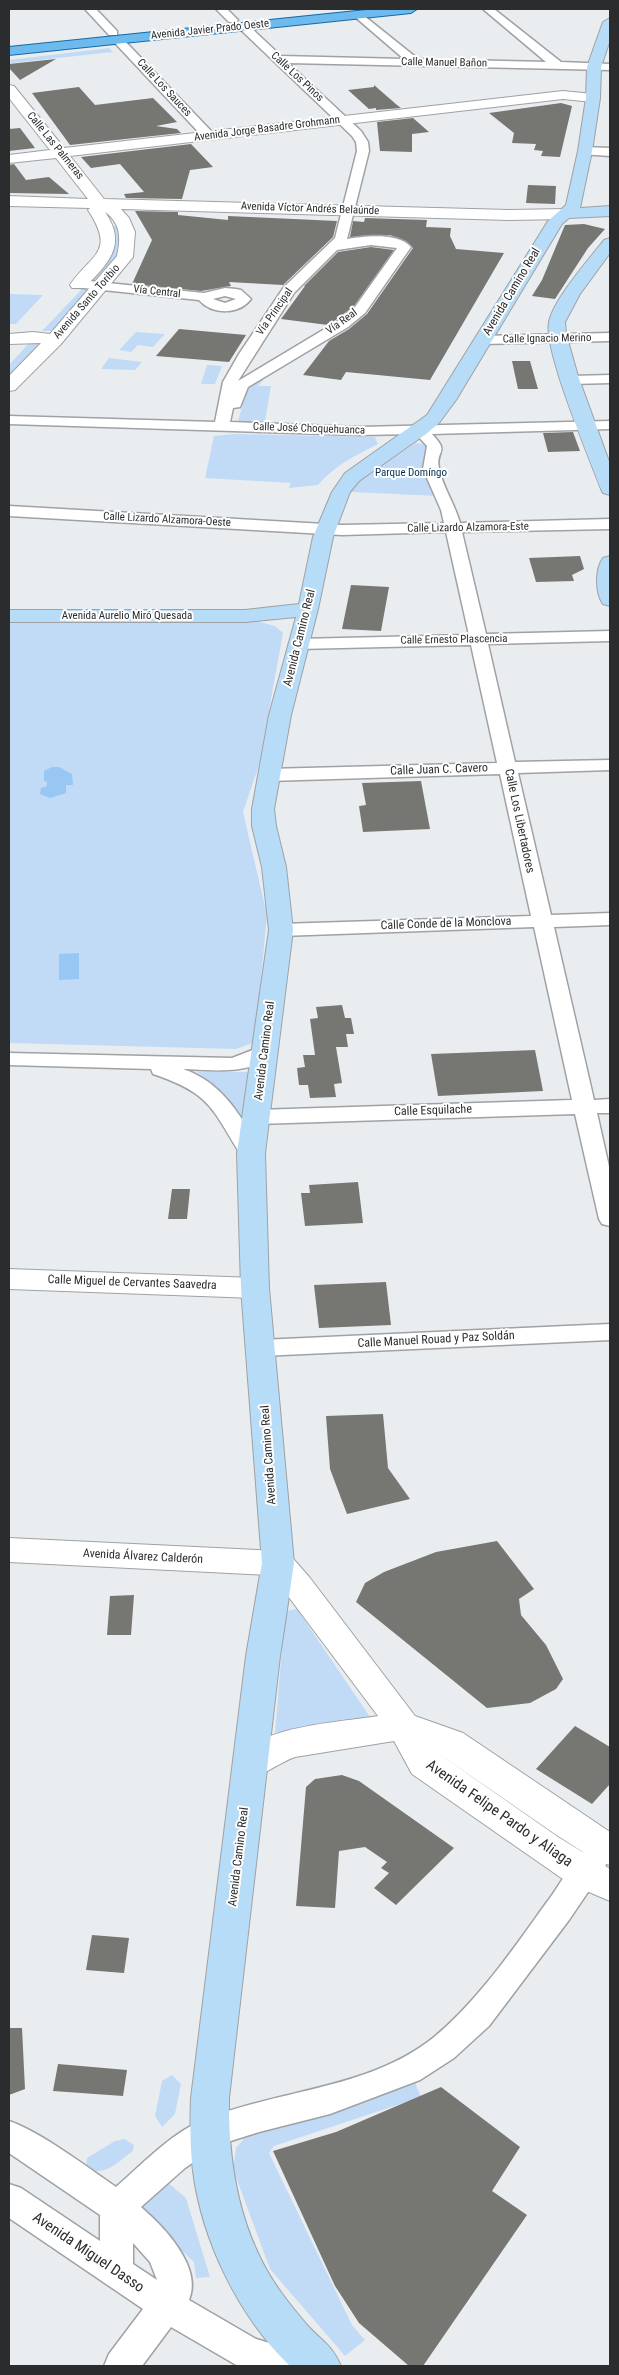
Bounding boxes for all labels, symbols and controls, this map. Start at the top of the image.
street label: Avenida Javier Prado Oeste [150,17,270,43]
street label: Calle Los Pinos [268,49,326,105]
street label: Calle Los Sauces [134,56,194,120]
street label: Calle Manuel Bañon [401,56,487,70]
street label: Calle Las Palmeras [24,110,86,182]
street label: Avenida Jorge Basadre Grohmann [193,113,341,145]
street label: Avenida Víctor Andrés Belaúnde [240,200,380,218]
street label: Avenida Camino Real [480,246,544,338]
street label: Avenida Santo Toribio [51,262,123,342]
street label: Vía Central [133,283,181,301]
street label: Vía Principal [254,286,296,338]
street label: Vía Real [324,306,360,338]
street label: Calle Ignacio Merino [502,332,592,346]
street label: Calle José Choquehuanca [253,420,365,438]
park label: Parque Domíngo [375,466,447,480]
street label: Calle Lizardo Alzamora-Oeste [103,510,231,530]
street label: Calle Lizardo Alzamora-Este [407,520,529,536]
street label: Avenida Camino Real [281,588,319,688]
street label: Avenida Aurelio Miró Quesada [62,609,192,623]
street label: Calle Ernesto Plascencia [400,632,508,648]
street label: Calle Juan C. Cavero [390,761,488,779]
street label: Calle Los Libertadores [501,768,537,874]
street label: Calle Conde de la Monclova [380,915,512,933]
street label: Avenida Camino Real [252,1001,278,1101]
street label: Calle Esquilache [394,1102,472,1120]
street label: Calle Miguel de Cervantes Saavedra [47,1273,217,1293]
street label: Calle Manuel Rouad y Paz Soldán [357,1329,515,1351]
street label: Avenida Camino Real [258,1405,280,1505]
street label: Avenida Álvarez Calderón [83,1547,203,1567]
street label: Avenida Felipe Pardo y Aliaga [422,1757,576,1871]
street label: Avenida Camino Real [226,1807,252,1907]
street label: Avenida Miguel Dasso [29,2209,147,2297]

